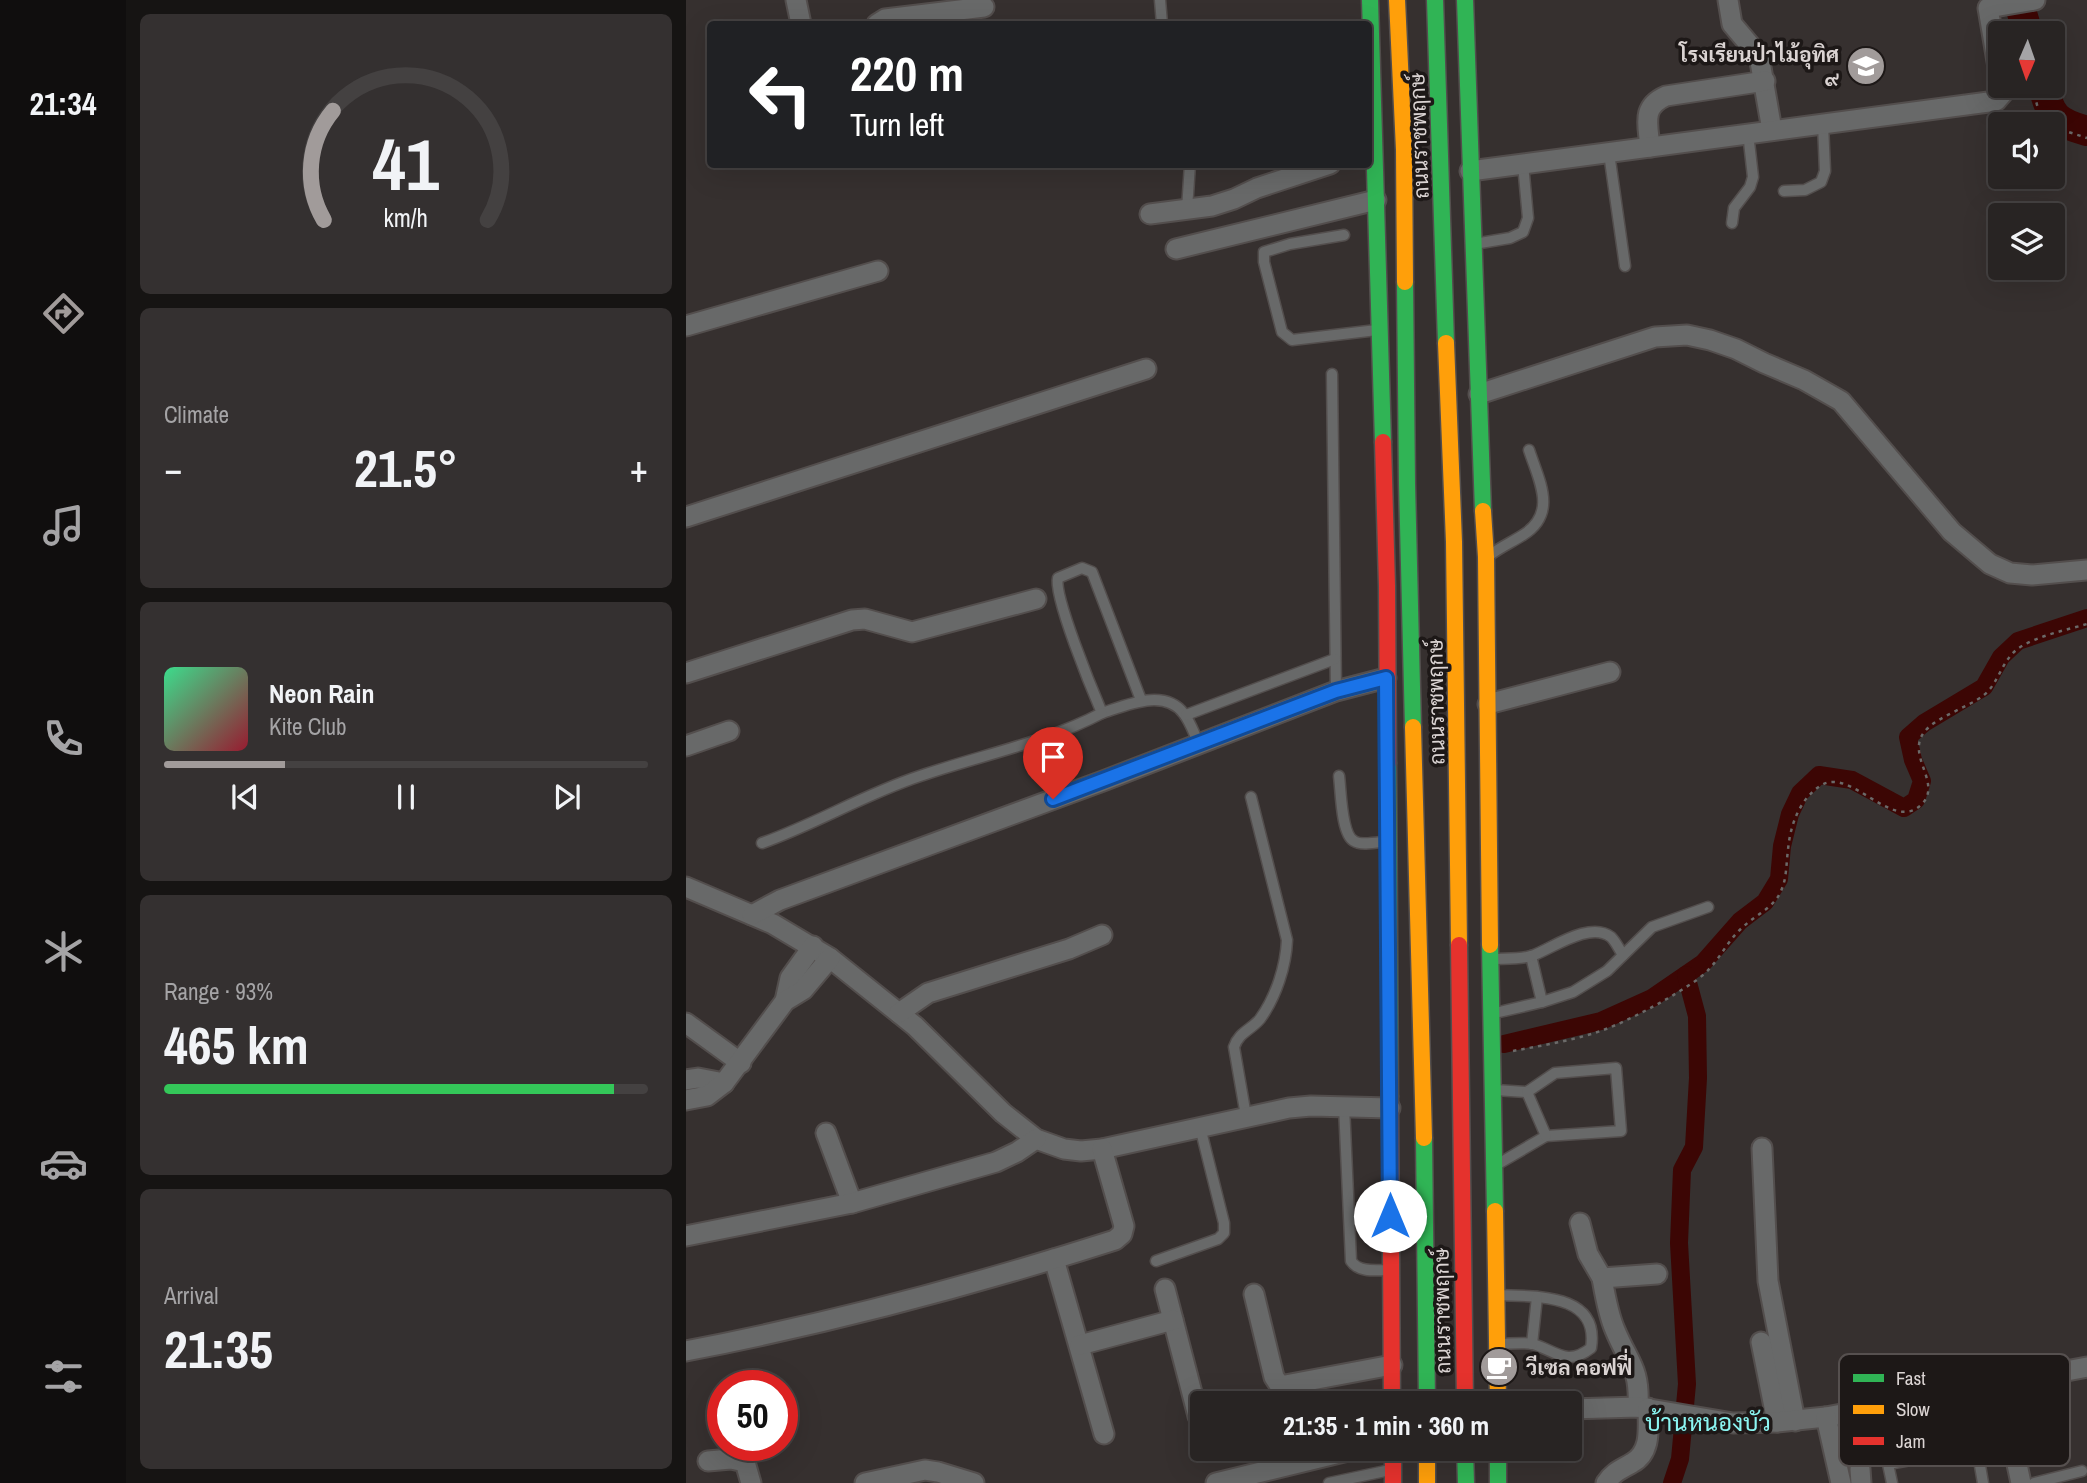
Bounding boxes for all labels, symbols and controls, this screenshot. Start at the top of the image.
north arrow [1988,21,2065,98]
map controls [1988,21,2065,280]
text: 220 m [850,40,964,106]
place label: โรงเรียนป่าไม้อุทิศ ๙ [1677,40,1839,93]
school or university icon: โรงเรียนป่าไม้อุทิศ ๙ [1845,45,1887,87]
icon: left [735,49,826,140]
street label: ถนนราชพฤกษ์ [1402,72,1436,199]
text: 21:34 [29,82,97,125]
text: Turn left [850,103,944,146]
button: sound [1988,112,2065,189]
text: 41 [373,115,440,213]
text: km/h [384,201,428,235]
button: layers [1988,203,2065,280]
icon: directions [39,289,88,338]
text: Climate [164,399,229,430]
text: 21.5° [354,433,458,503]
text: − [164,443,182,494]
text: + [630,443,648,494]
icon: music [39,501,88,550]
street label: ถนนราชพฤกษ์ [1420,638,1452,765]
text: Neon Rain [269,676,374,711]
text: Kite Club [269,711,347,742]
icon: phone [39,714,88,763]
pin [1023,727,1083,799]
icon: arrive [1034,738,1072,776]
icon: previous [226,778,264,816]
icon: pause [387,778,425,816]
icon: next [548,778,586,816]
icon: climate [39,927,88,976]
text: Range · 93% [164,976,273,1007]
text: 465 km [164,1010,309,1080]
icon: car [39,1139,88,1188]
position arrow [1353,1179,1427,1253]
street label: ถนนราชพฤกษ์ [1426,1247,1458,1374]
text: Arrival [164,1280,219,1311]
text: 21:35 [164,1314,273,1384]
cafe icon: วีเซล คอฟฟี่ [1478,1346,1520,1388]
place label: วีเซล คอฟฟี่ [1525,1348,1632,1382]
icon: filters [39,1352,88,1401]
legend [1839,1354,2070,1466]
text: Fast [1896,1365,1926,1391]
speed limit sign: 50 [707,1370,798,1461]
text: Slow [1896,1396,1931,1422]
district label: บ้านหนองบัว [1645,1406,1771,1438]
text: 21:35 · 1 min · 360 m [1283,1408,1489,1443]
text: Jam [1896,1428,1925,1454]

